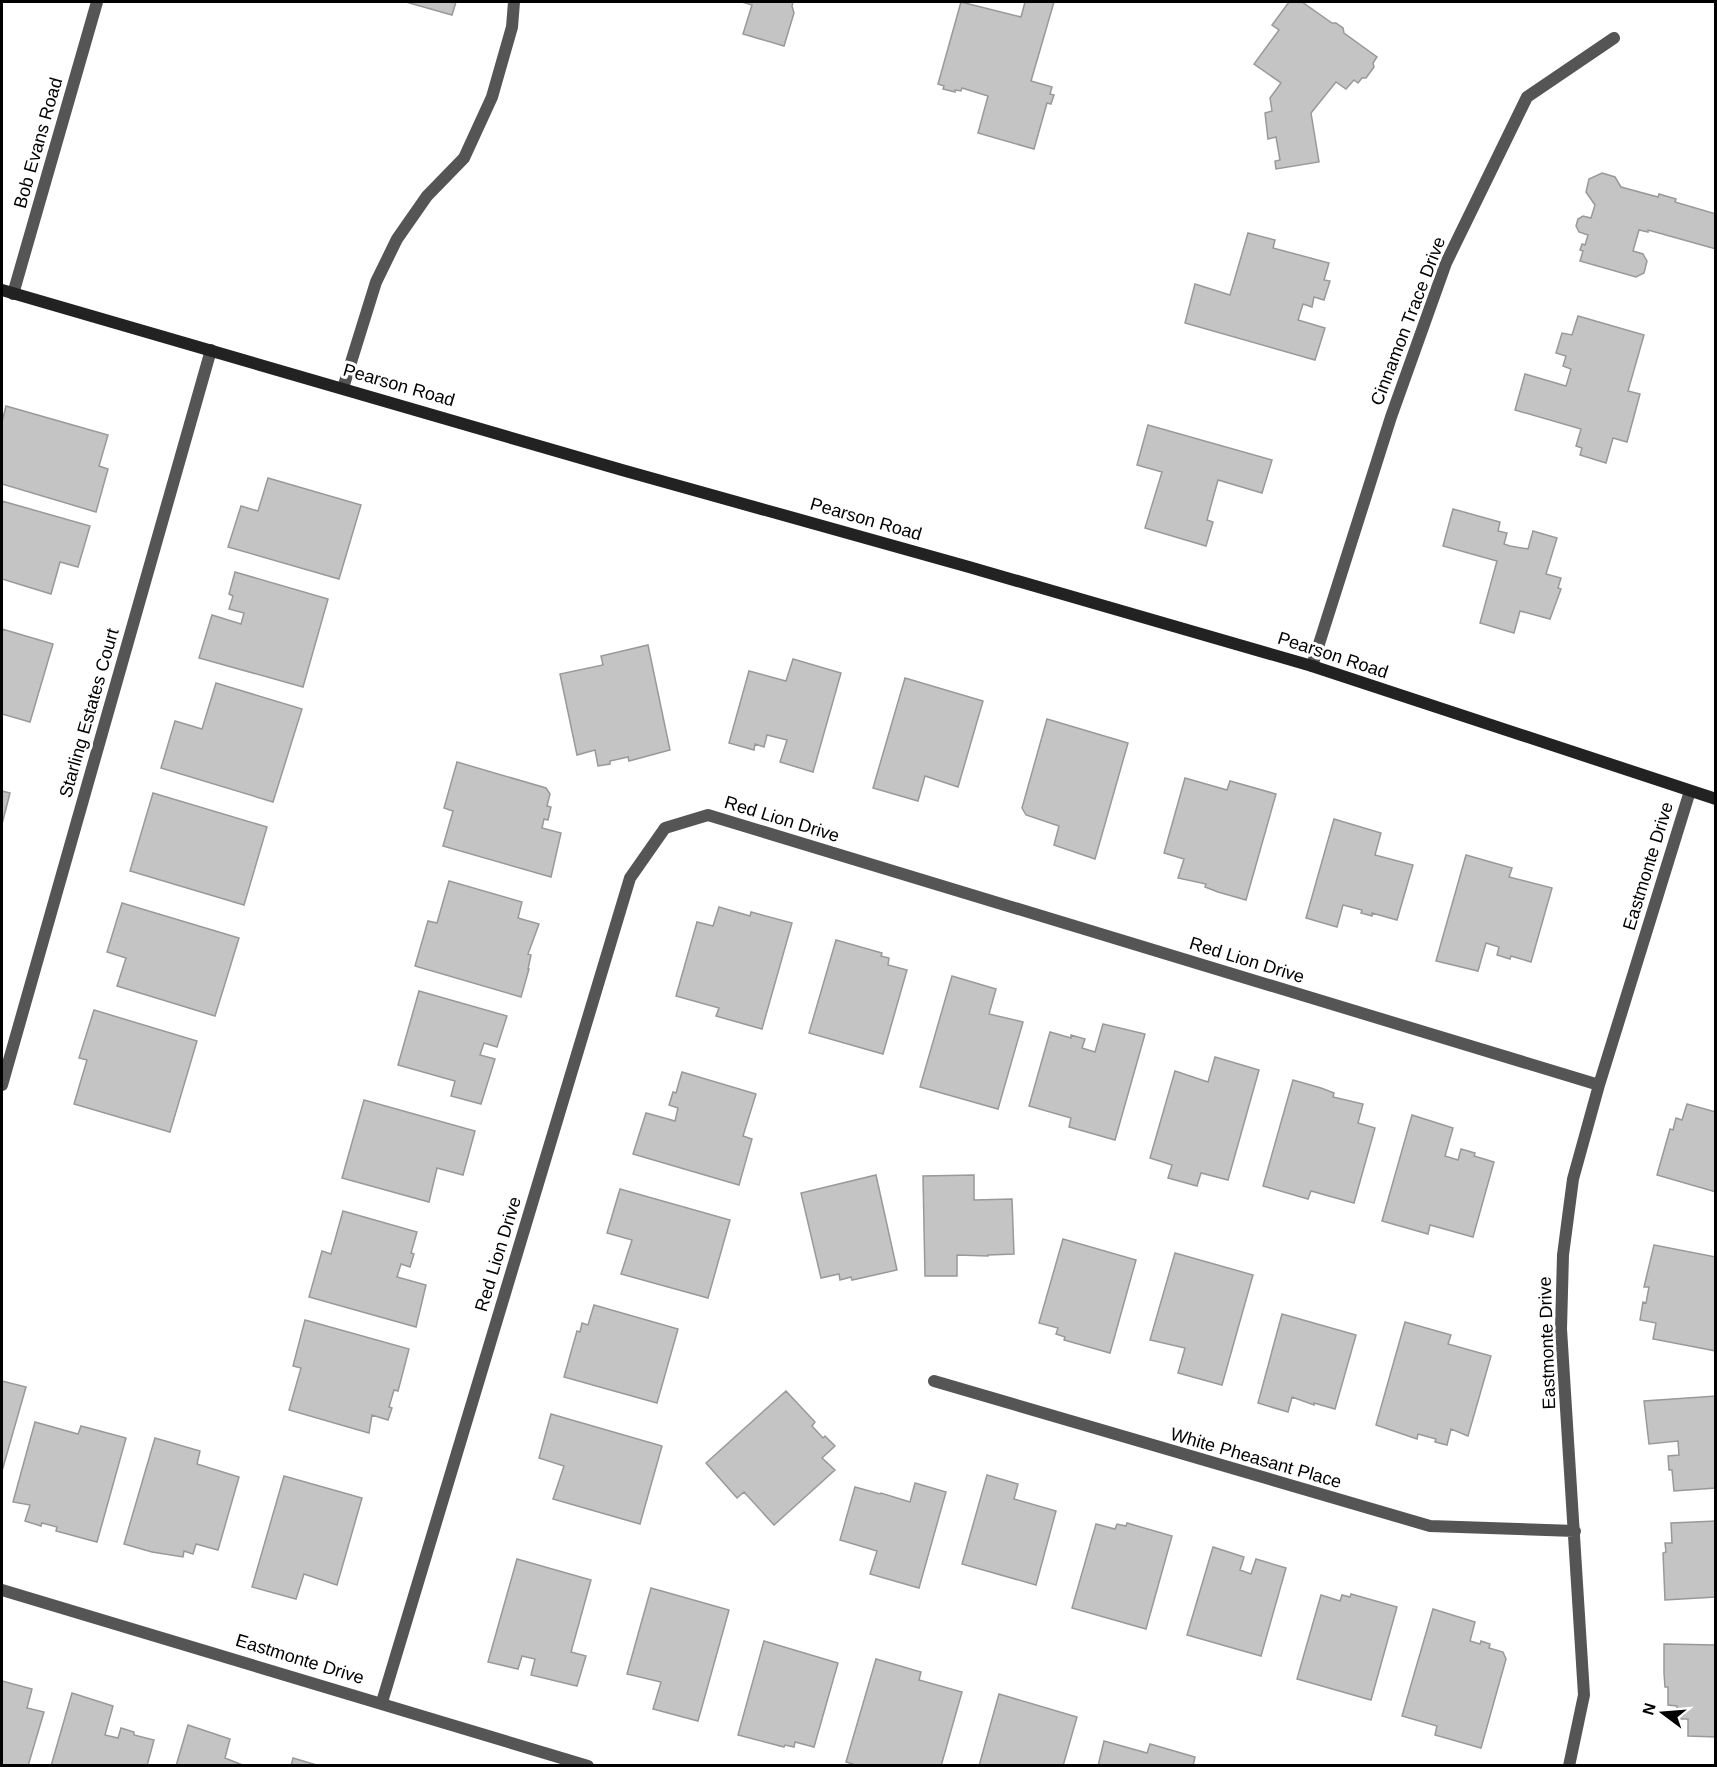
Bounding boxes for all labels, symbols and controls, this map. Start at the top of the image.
street label: Bob Evans Road [10,75,66,211]
street label: Cinnamon Trace Drive [1367,234,1449,408]
street label: Pearson Road [341,360,457,410]
street label: Pearson Road [808,494,924,544]
street label: Starling Estates Court [55,626,123,800]
street label: Pearson Road [1275,628,1391,682]
street label: Red Lion Drive [722,792,842,846]
street label: Eastmonte Drive [1619,799,1677,933]
street label: Red Lion Drive [1187,933,1307,987]
street label: Red Lion Drive [471,1194,525,1314]
street label: Eastmonte Drive [1535,1276,1559,1410]
street label: White Pheasant Place [1168,1424,1344,1492]
street label: Eastmonte Drive [233,1630,367,1688]
north arrow [1633,1683,1693,1743]
text: N [1639,1701,1659,1717]

